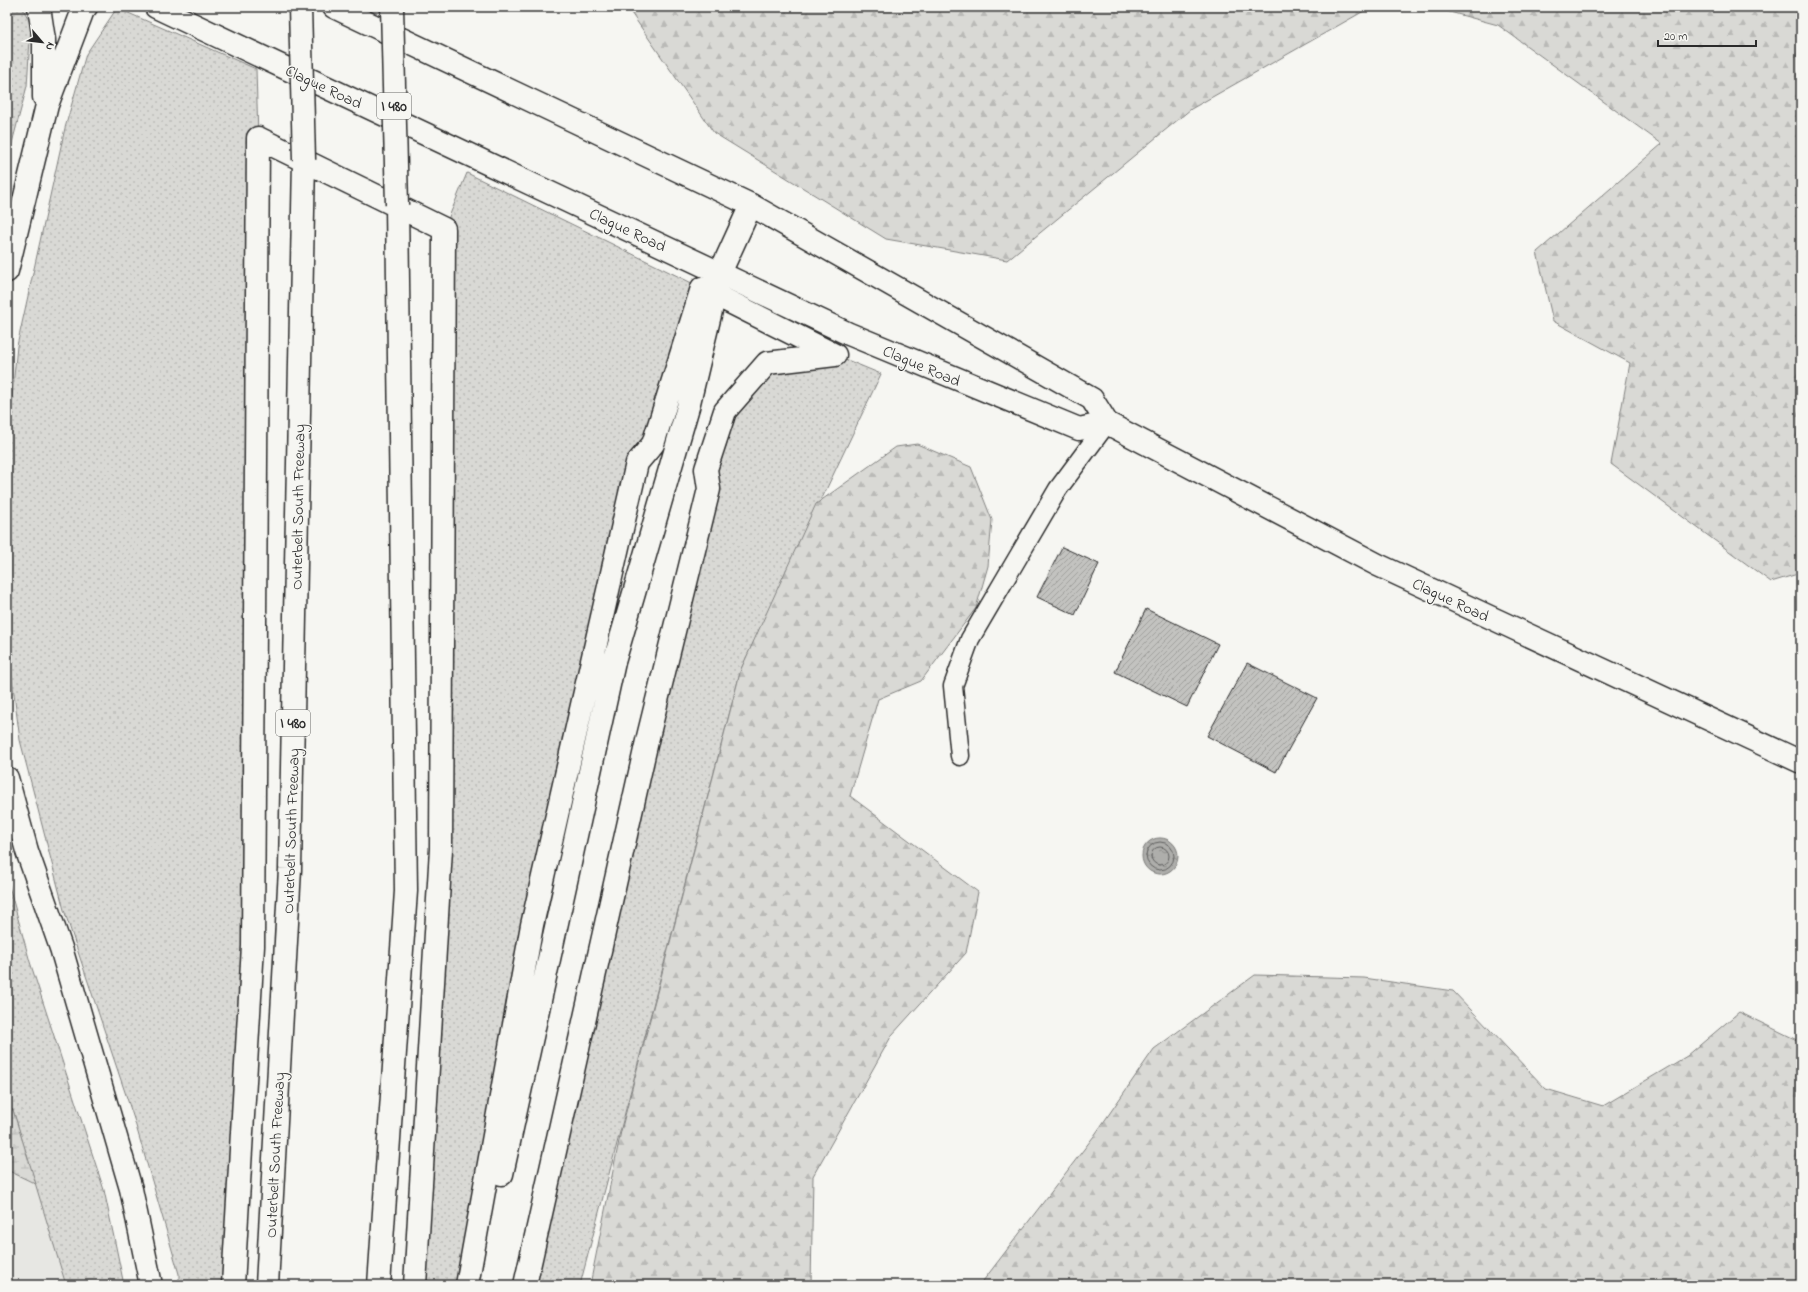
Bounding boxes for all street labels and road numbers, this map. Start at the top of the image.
street label: Clague Road [281,60,366,116]
road number: I 480 [377,93,411,119]
street label: Clague Road [585,203,670,259]
street label: Clague Road [879,340,964,394]
street label: Outerbelt South Freeway [286,424,312,590]
street label: Clague Road [1408,573,1493,629]
road number: I 480 [276,710,310,736]
street label: Outerbelt South Freeway [277,748,307,914]
street label: Outerbelt South Freeway [260,1072,292,1239]

